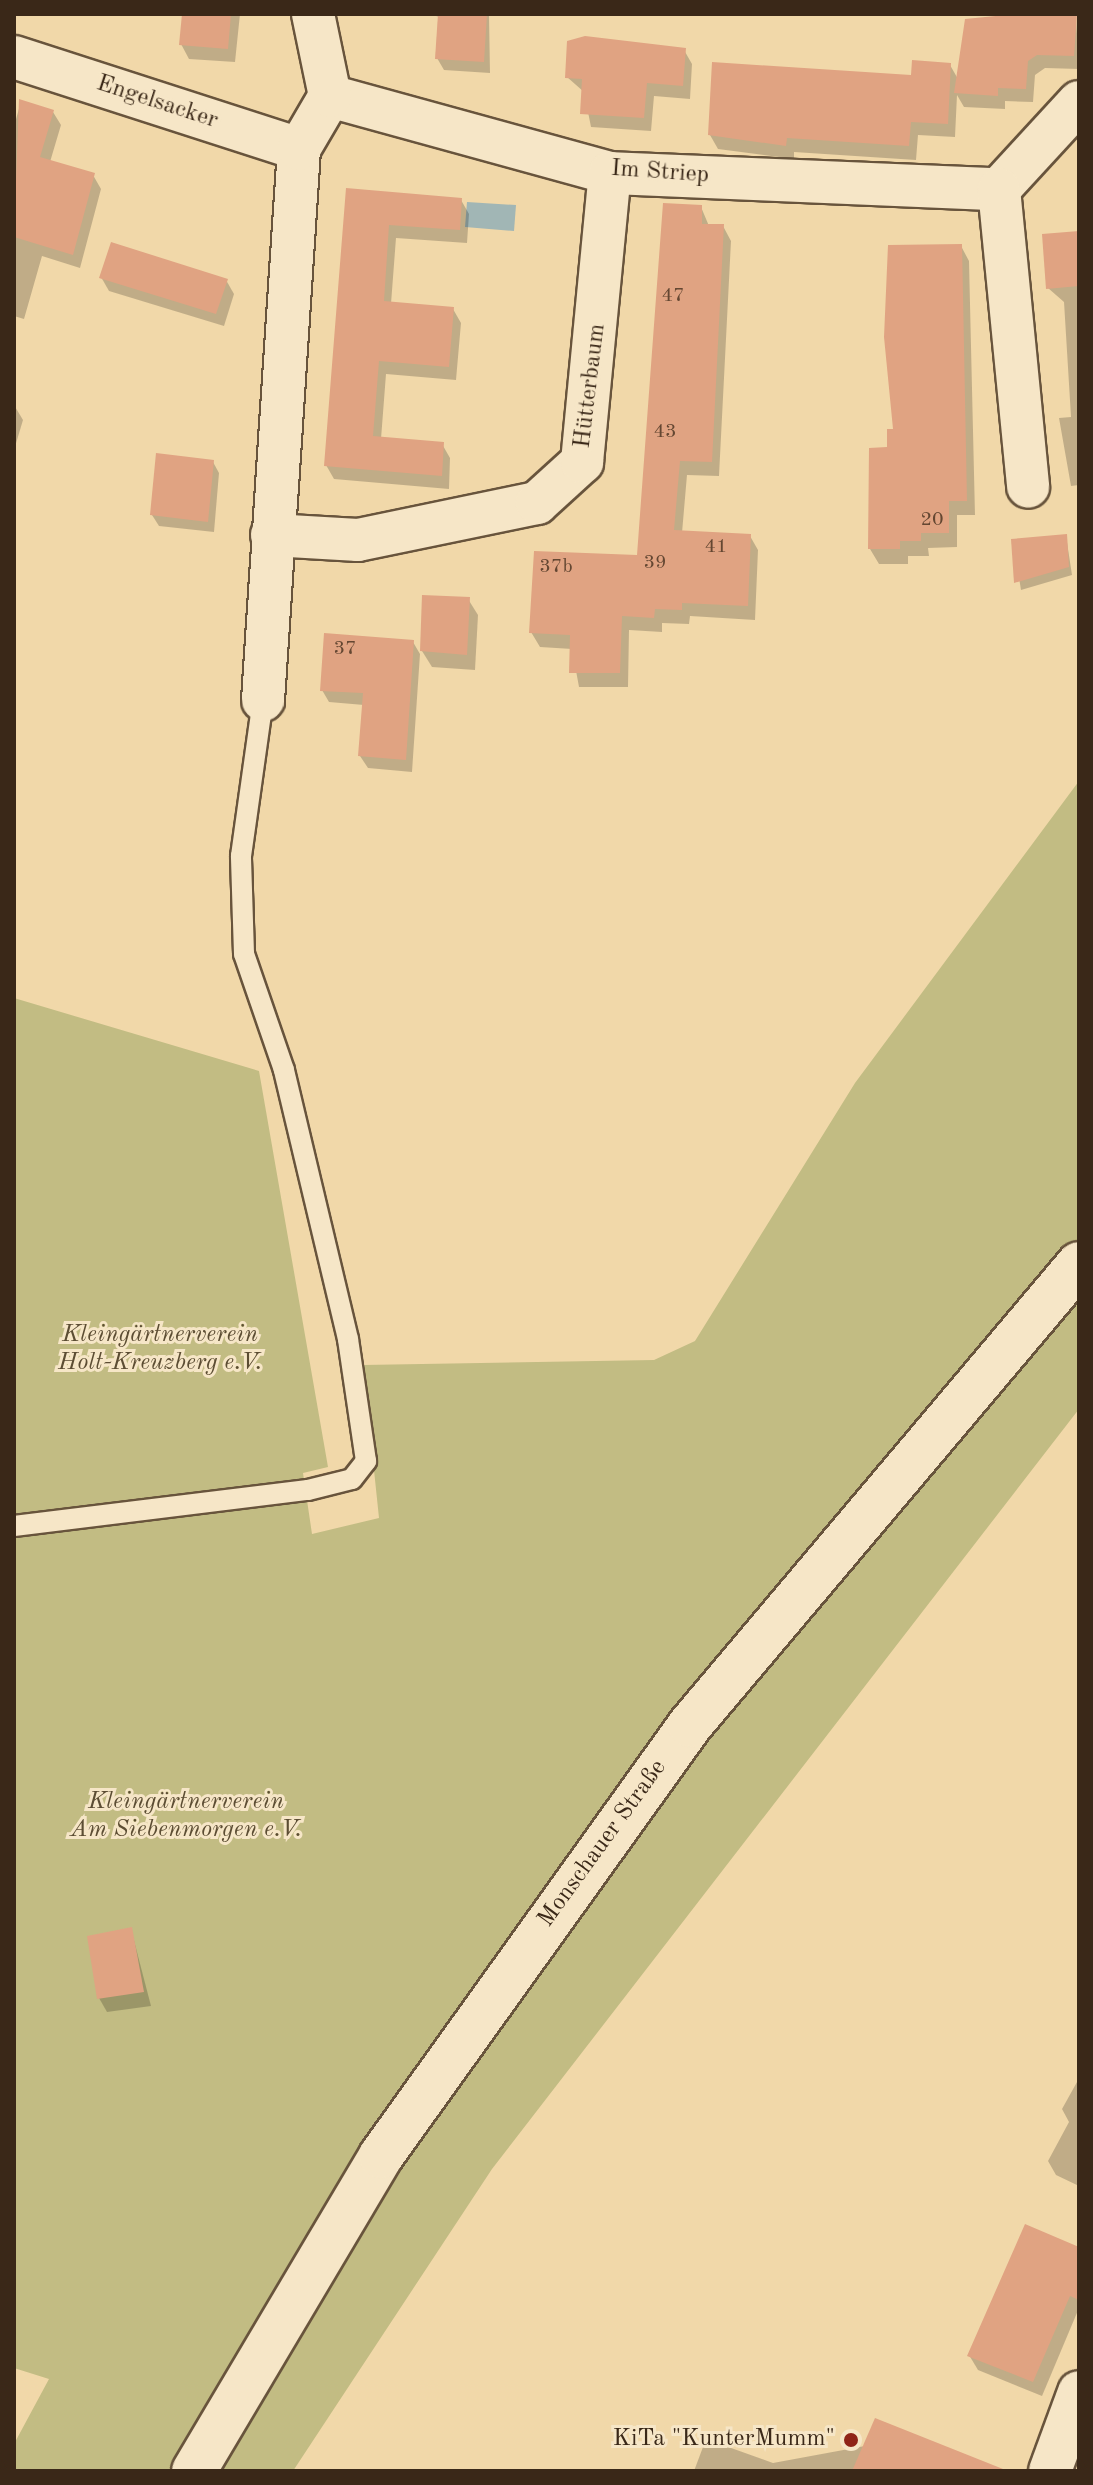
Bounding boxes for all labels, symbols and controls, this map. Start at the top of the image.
street label: Engelsacker [93,70,221,136]
street label: Im Striep [610,155,710,191]
house number: 47 [661,284,685,308]
street label: Hütterbaum [569,322,613,450]
house number: 43 [653,420,677,444]
house number: 20 [920,508,944,532]
house number: 41 [704,535,728,559]
house number: 39 [643,551,667,575]
house number: 37b [539,555,573,579]
house number: 37 [333,637,357,661]
park label: Kleingärtnerverein Holt-Kreuzberg e.V. [58,1322,262,1378]
street label: Monschauer Straße [533,1755,673,1933]
park label: Kleingärtnerverein Am Siebenmorgen e.V. [70,1789,302,1845]
place label: KiTa "KunterMumm" [613,2426,835,2454]
marker: KiTa "KunterMumm" [842,2431,860,2449]

